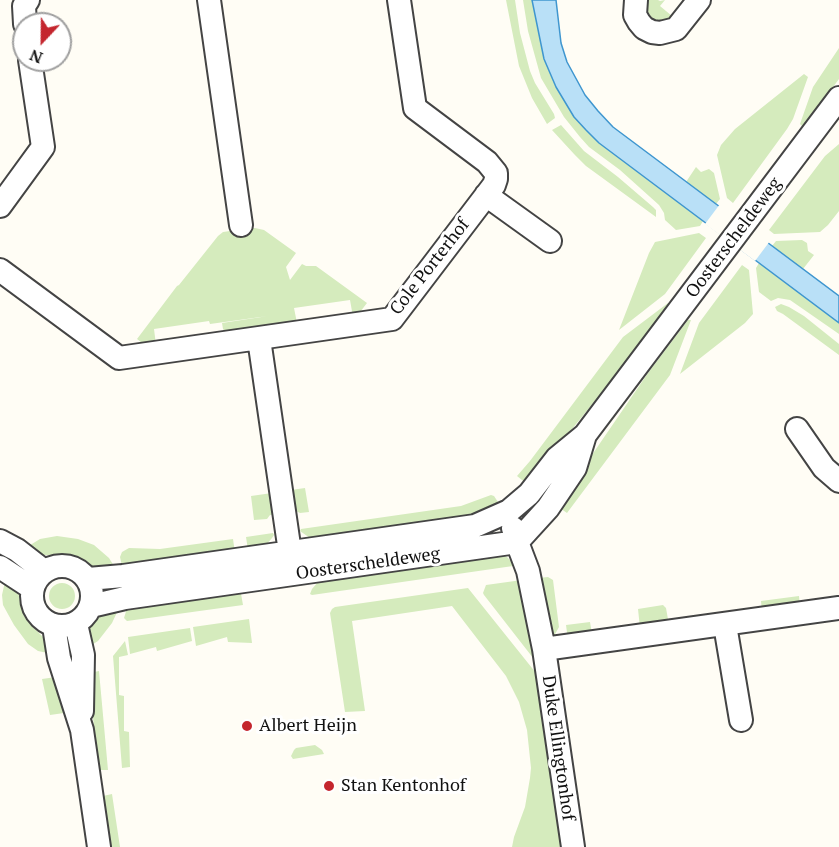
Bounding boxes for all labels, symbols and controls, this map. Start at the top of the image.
north arrow [12,12,72,72]
text: N [26,44,46,69]
street label: Oosterscheldeweg [682,173,786,303]
street label: Cole Porterhof [386,215,474,319]
street label: Oosterscheldeweg [295,543,441,585]
street label: Duke Ellingtonhof [537,674,579,822]
place label: Albert Heijn [259,715,357,737]
marker: Albert Heijn [240,719,254,733]
place label: Stan Kentonhof [341,775,466,797]
marker: Stan Kentonhof [322,779,336,793]

